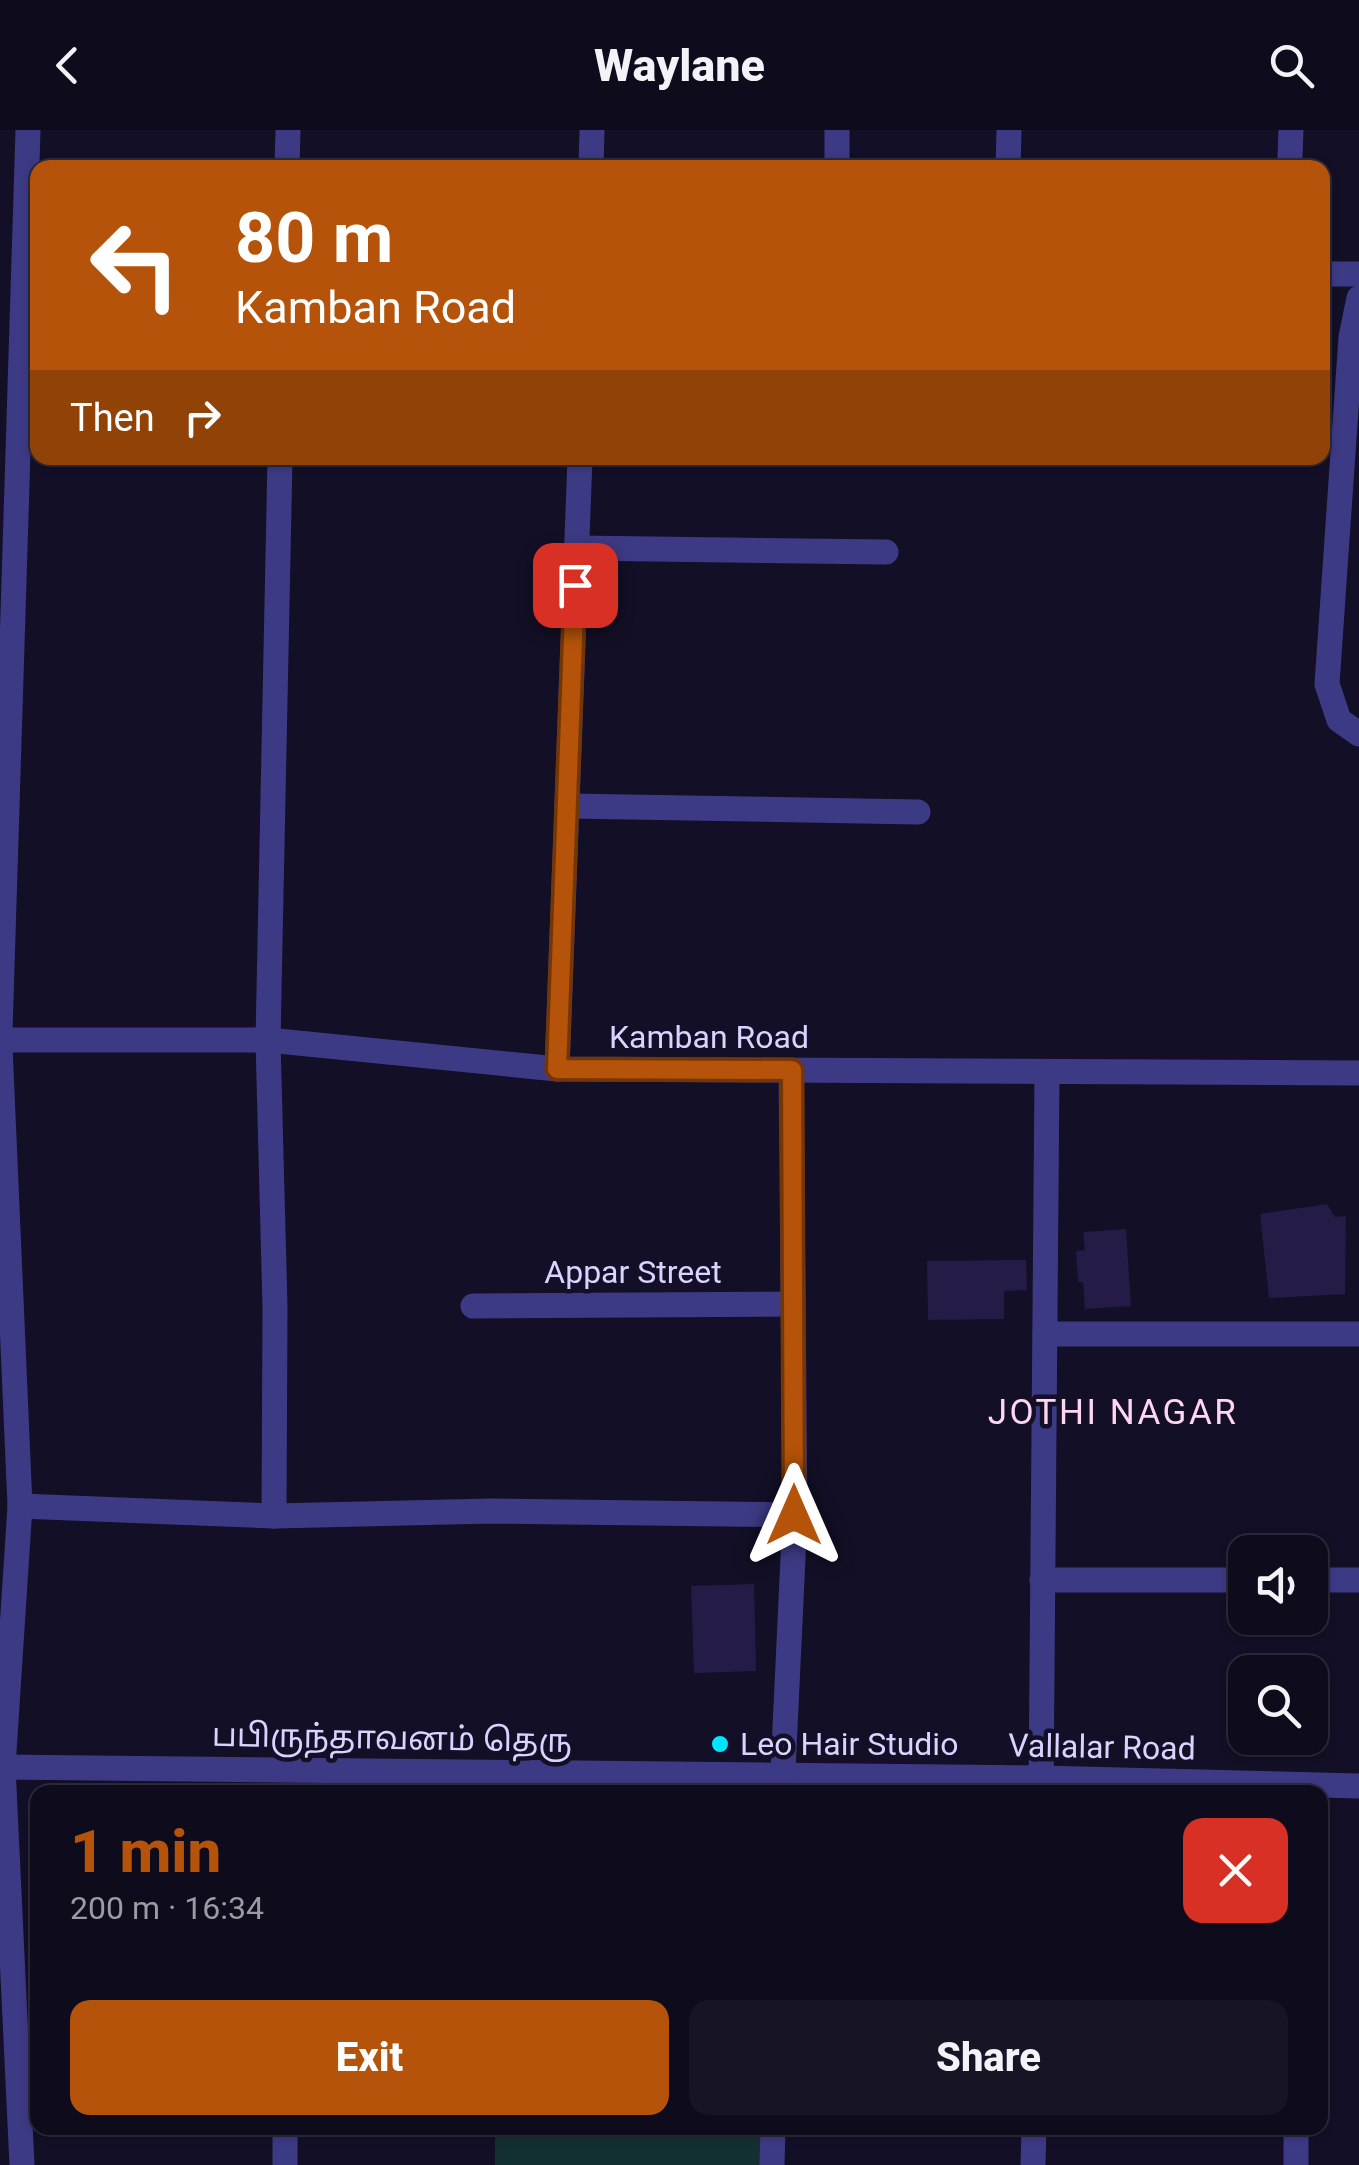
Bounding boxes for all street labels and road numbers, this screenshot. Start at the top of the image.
street label: Kamban Road [609,1018,809,1056]
street label: Appar Street [544,1253,722,1291]
street label: பபிருந்தாவனம் தெரு [212,1716,572,1763]
street label: Vallalar Road [1008,1726,1196,1768]

